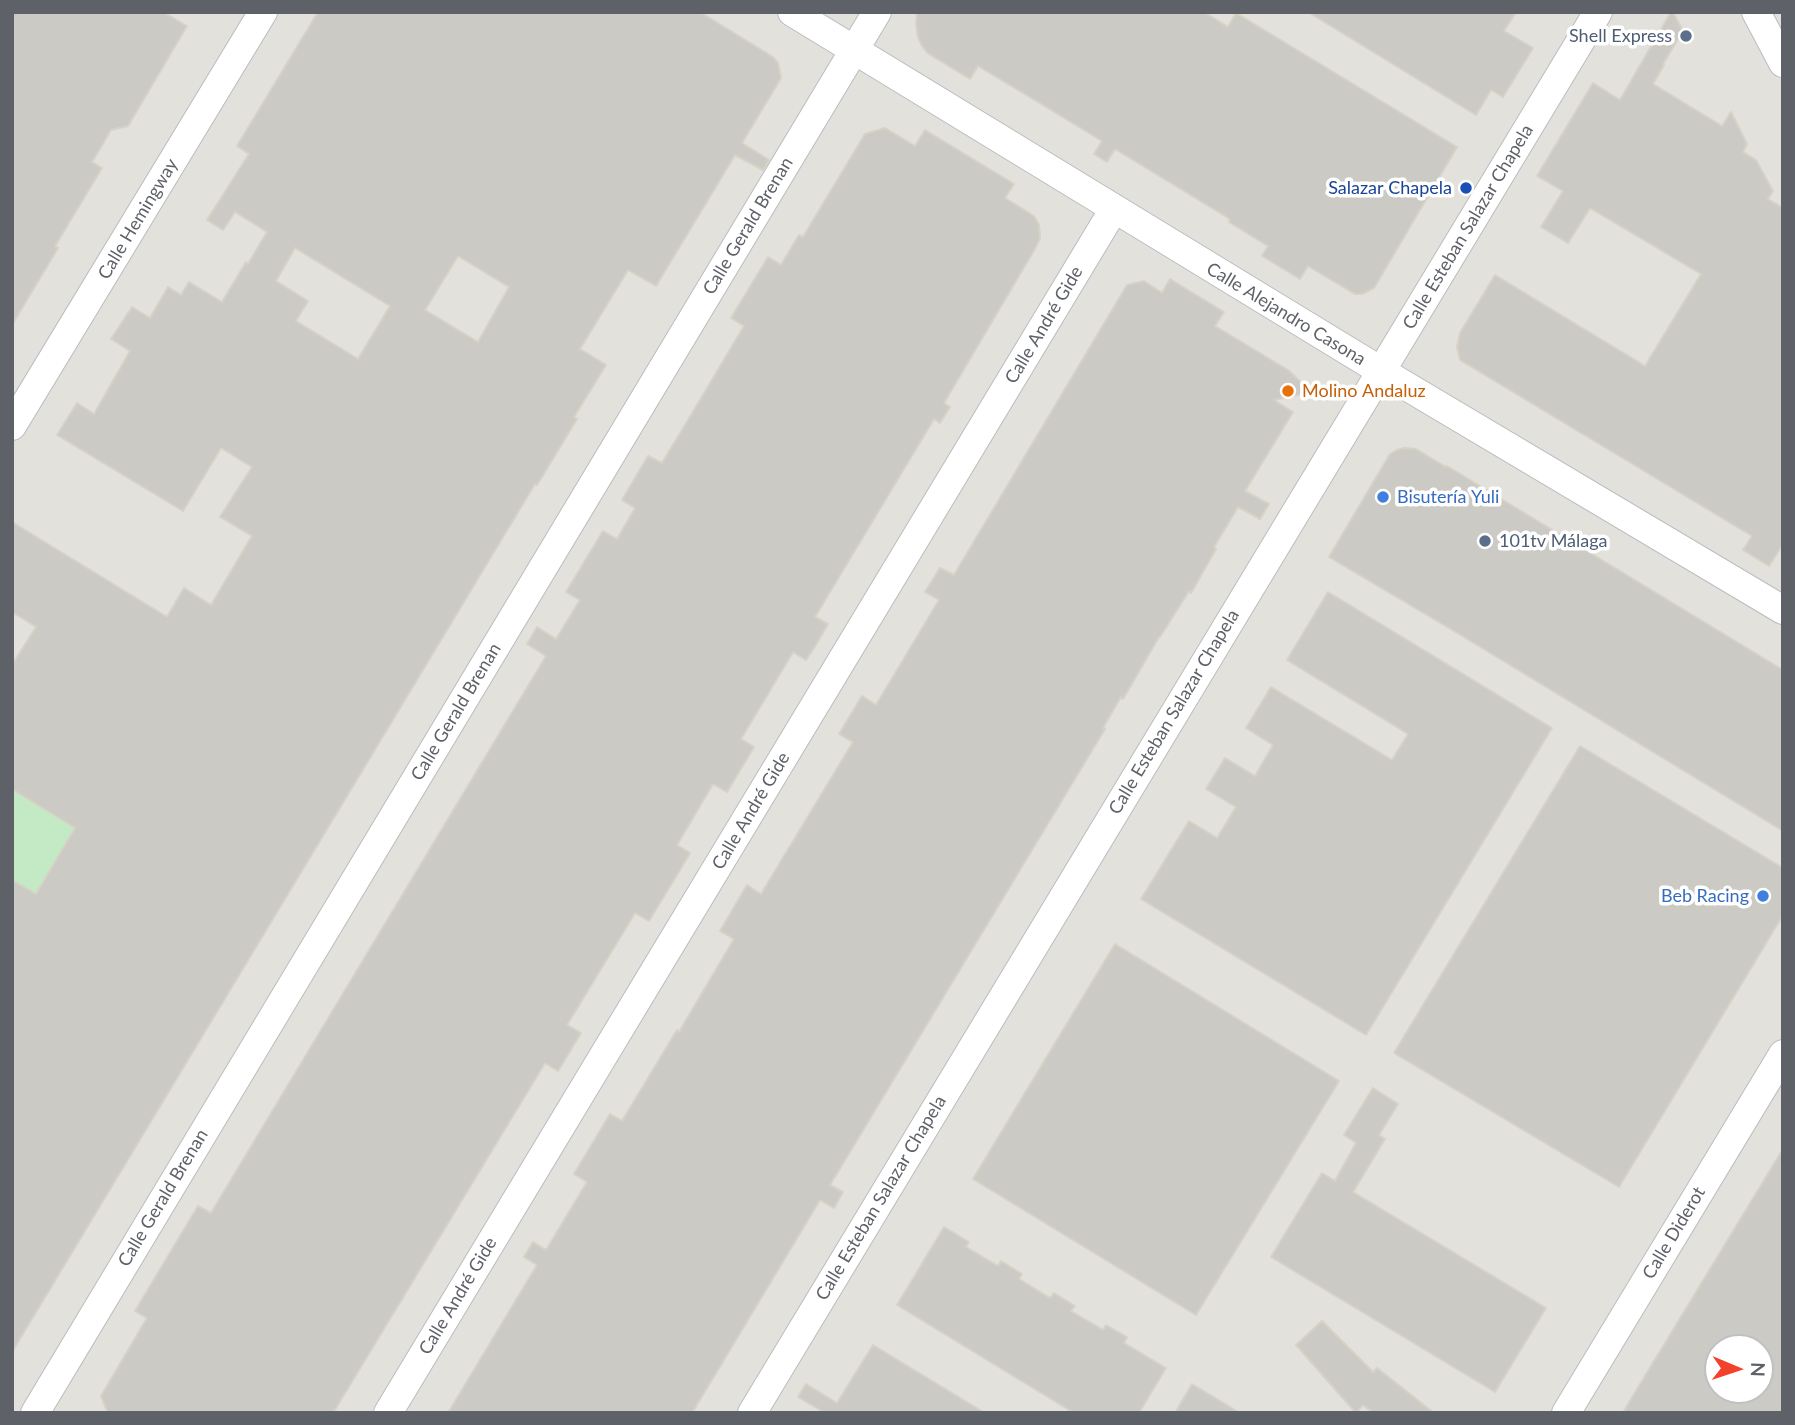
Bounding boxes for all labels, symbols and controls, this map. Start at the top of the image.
place label: Shell Express [1569,25,1672,47]
marker: Shell Express [1678,28,1694,44]
street label: Calle Esteban Salazar Chapela [1398,121,1538,333]
street label: Calle Gerald Brenan [698,153,798,299]
street label: Calle Hemingway [93,155,183,283]
place label: Salazar Chapela [1328,177,1452,199]
marker: Salazar Chapela [1458,180,1474,196]
street label: Calle Alejandro Casona [1203,258,1369,370]
street label: Calle André Gide [1000,262,1088,388]
place label: Molino Andaluz [1302,380,1426,402]
marker: Molino Andaluz [1280,383,1296,399]
place label: Bisutería Yuli [1397,486,1499,508]
marker: Bisutería Yuli [1375,489,1391,505]
place label: 101tv Málaga [1499,530,1608,552]
marker: 101tv Málaga [1477,533,1493,549]
street label: Calle Esteban Salazar Chapela [1104,606,1244,818]
street label: Calle Gerald Brenan [406,639,506,785]
street label: Calle André Gide [707,748,795,874]
place label: Beb Racing [1661,885,1749,907]
marker: Beb Racing [1755,888,1771,904]
street label: Calle Esteban Salazar Chapela [811,1092,951,1304]
street label: Calle Gerald Brenan [113,1125,213,1271]
street label: Calle Diderot [1638,1183,1710,1283]
street label: Calle André Gide [414,1233,502,1359]
north arrow [1704,1334,1774,1404]
text: N [1747,1362,1770,1377]

